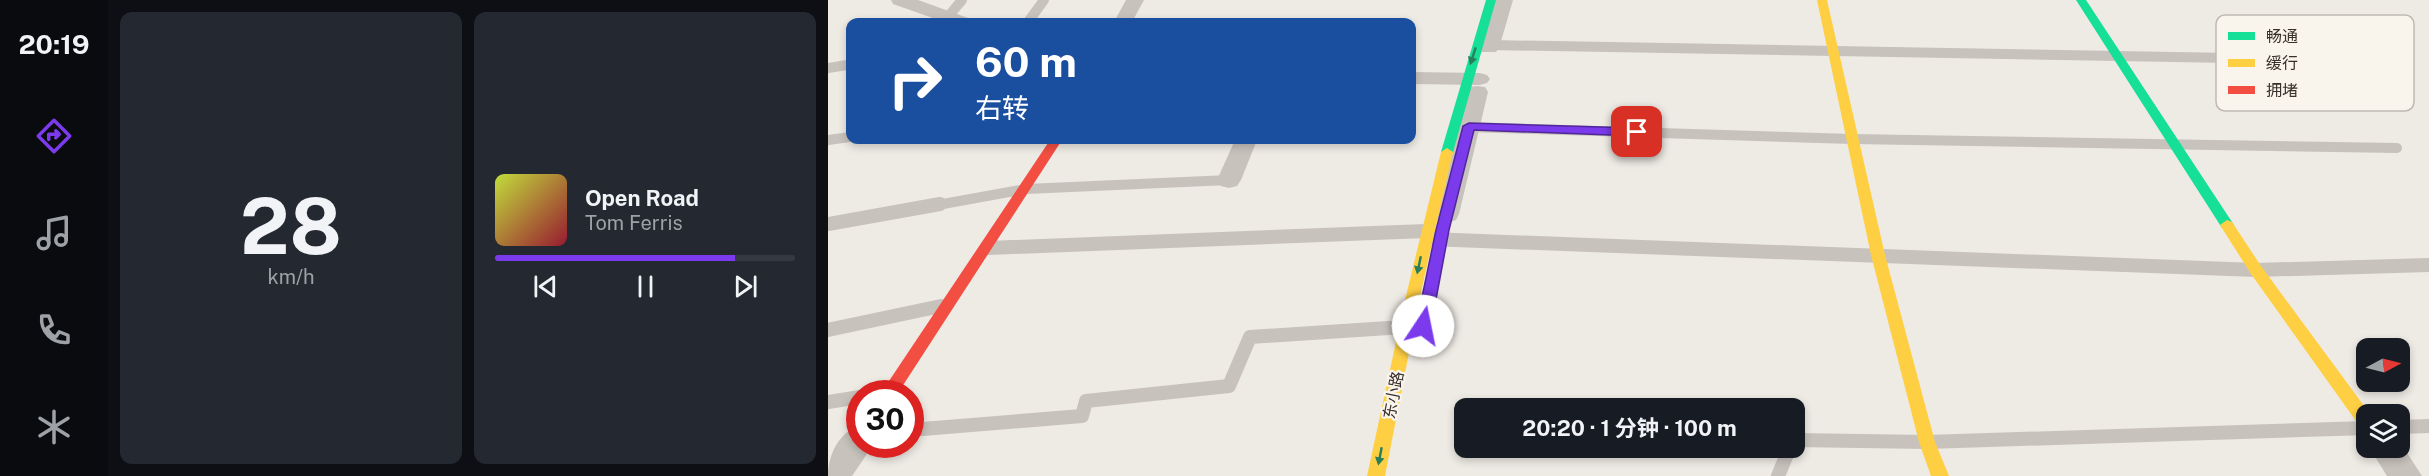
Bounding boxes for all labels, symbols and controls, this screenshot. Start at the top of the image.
legend [2216,15,2414,111]
text: 畅通 [2266,27,2298,46]
text: 20:19 [18,28,90,60]
text: 60 m [975,37,1077,86]
icon: right [876,42,954,120]
one-way arrow [1468,47,1477,65]
text: 缓行 [2266,54,2298,73]
text: 拥堵 [2266,81,2298,100]
text: 右转 [975,92,1029,124]
pin [1611,106,1662,157]
icon: directions [33,115,75,157]
icon: arrive [1620,115,1653,148]
text: 28 [240,180,342,272]
text: Open Road [585,185,699,211]
text: Tom Ferris [585,211,683,235]
icon: music [33,212,75,254]
one-way arrow [1414,255,1423,274]
text: km/h [267,265,315,289]
icon: previous [529,270,562,303]
icon: pause [629,270,662,303]
icon: next [729,270,762,303]
position arrow [1391,294,1455,358]
icon: phone [33,309,75,351]
north arrow [2356,338,2410,392]
map controls [2356,338,2410,458]
street label: 东小路 [1380,370,1407,420]
speed limit sign: 30 [846,380,924,458]
button: layers [2356,404,2410,458]
icon: climate [33,406,75,448]
text: 20:20 · 1 分钟 · 100 m [1522,415,1737,441]
one-way arrow [1375,446,1384,465]

